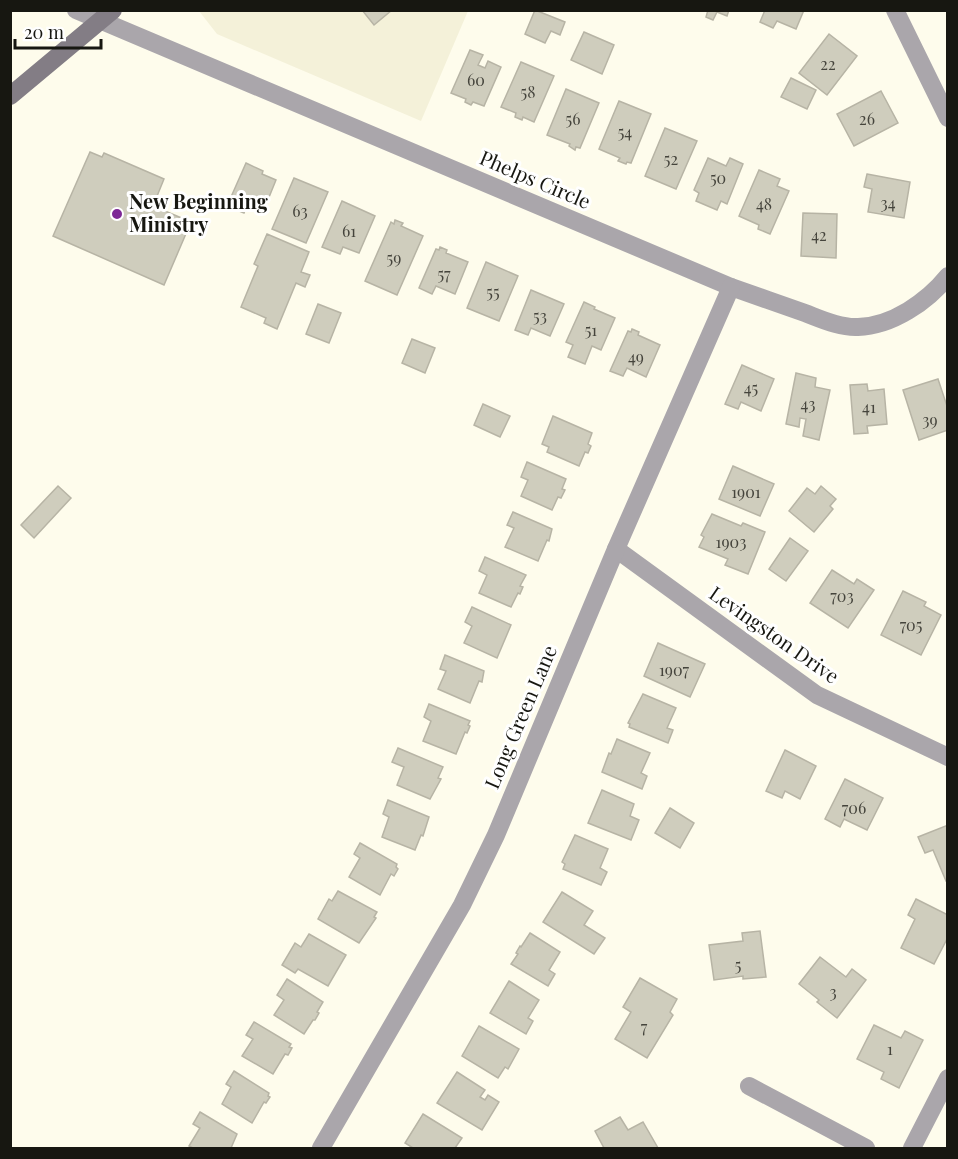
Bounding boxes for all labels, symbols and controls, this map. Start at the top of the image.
scale bar [15,12,100,50]
text: 20 m [24,20,64,44]
house number: 22 [820,53,836,74]
house number: 60 [467,69,485,90]
house number: 58 [521,81,535,102]
house number: 56 [566,108,580,129]
house number: 26 [859,108,875,129]
house number: 54 [618,121,632,142]
street label: Phelps Circle [476,143,595,214]
house number: 52 [664,148,678,169]
house number: 50 [710,167,726,188]
place label: New Beginning Ministry [129,187,268,237]
house number: 34 [880,192,896,213]
house number: 48 [756,193,772,214]
house number: 63 [292,200,308,221]
marker: New Beginning Ministry [110,207,124,221]
house number: 61 [342,220,356,241]
house number: 42 [811,224,827,245]
house number: 59 [387,247,401,268]
house number: 57 [437,263,451,284]
house number: 55 [486,281,500,302]
house number: 53 [533,305,547,326]
house number: 51 [585,319,597,340]
house number: 49 [628,346,644,367]
house number: 45 [744,377,758,398]
house number: 43 [801,393,815,414]
house number: 41 [862,396,876,417]
house number: 39 [922,409,938,430]
house number: 1901 [731,481,761,502]
house number: 1903 [716,531,746,552]
street label: Levingston Drive [705,579,845,689]
house number: 703 [830,585,854,606]
house number: 705 [900,614,922,635]
street label: Long Green Lane [477,640,562,792]
house number: 1907 [659,659,690,680]
house number: 706 [842,797,866,818]
house number: 5 [735,954,741,975]
house number: 3 [829,981,837,1002]
house number: 7 [641,1016,648,1037]
house number: 1 [887,1038,893,1059]

